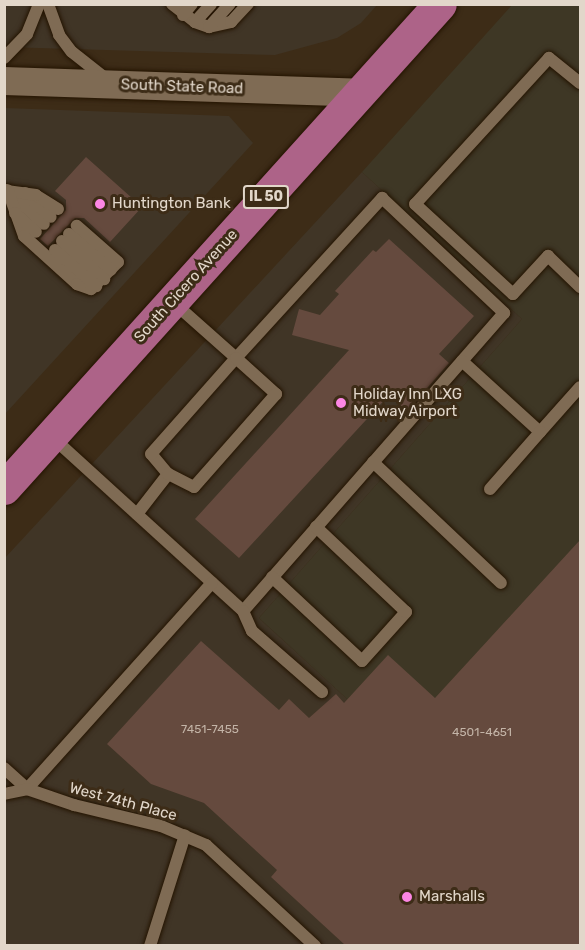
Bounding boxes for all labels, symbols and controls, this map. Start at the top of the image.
street label: South State Road [120,76,244,98]
road number: IL 50 [242,186,290,208]
place label: Huntington Bank [112,195,231,213]
marker: Huntington Bank [93,197,107,211]
street label: South Cicero Avenue [130,226,242,346]
place label: Holiday Inn LXG Midway Airport [353,385,462,420]
marker: Holiday Inn LXG Midway Airport [334,396,348,410]
house number: 7451-7455 [181,723,239,737]
house number: 4501-4651 [452,726,512,740]
street label: West 74th Place [67,779,179,825]
place label: Marshalls [419,888,485,906]
marker: Marshalls [400,890,414,904]

